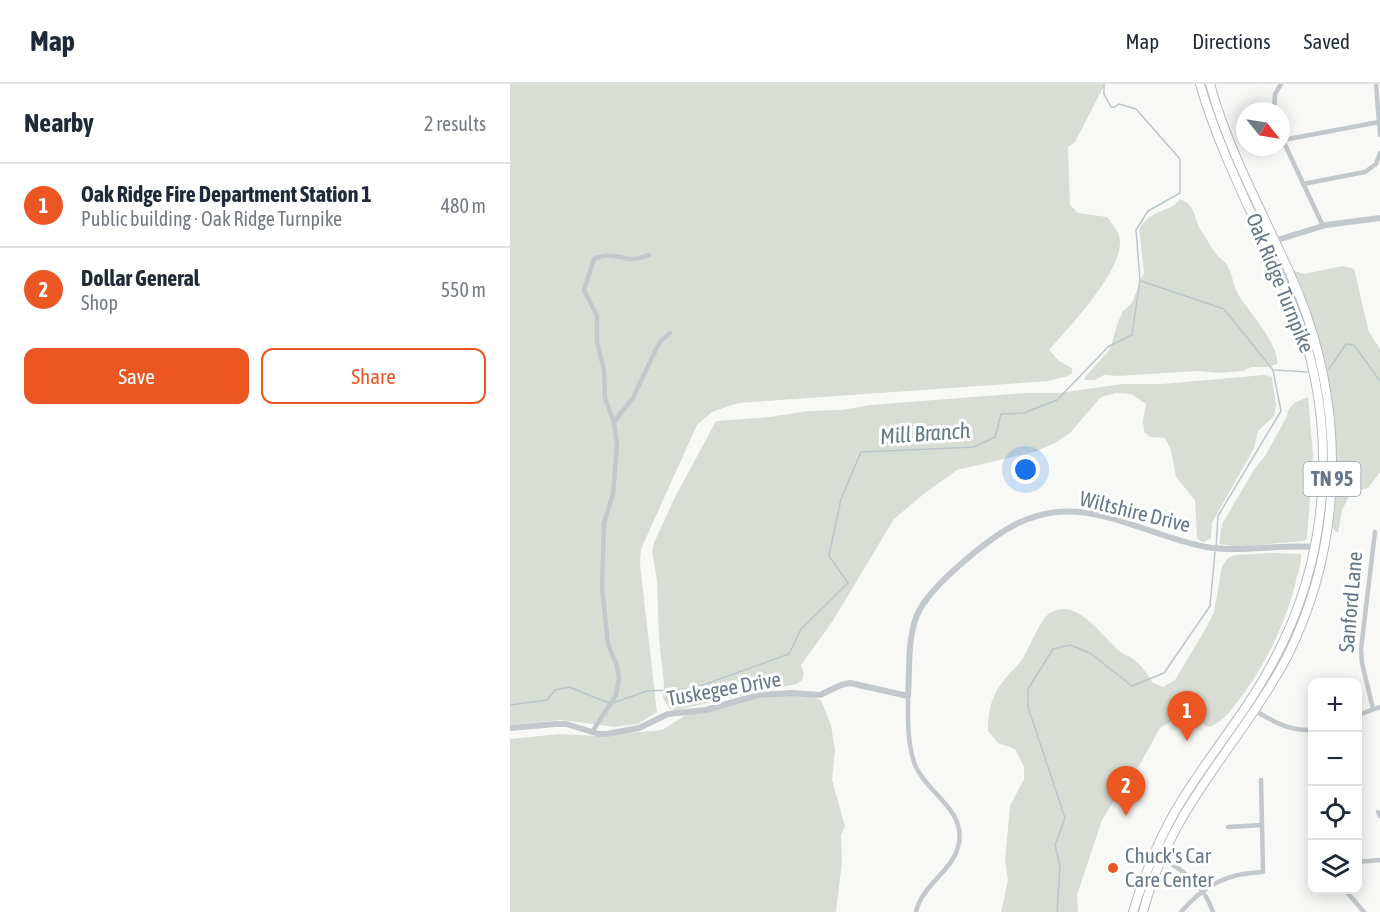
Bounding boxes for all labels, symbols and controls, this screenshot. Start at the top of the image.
text: Map [30,25,75,57]
text: Map [1125,29,1159,53]
text: Directions [1192,29,1271,53]
text: Saved [1304,29,1350,53]
north arrow [1236,102,1290,156]
text: Nearby [24,108,94,138]
text: 2 results [424,112,486,135]
text: Oak Ridge Fire Department Station 1 [81,181,372,207]
text: 1 [39,194,48,217]
text: 480 m [441,194,486,217]
text: Public building · Oak Ridge Turnpike [81,207,342,230]
street label: Oak Ridge Turnpike [1242,209,1320,356]
text: Dollar General [81,265,199,291]
text: 2 [39,278,48,301]
text: 550 m [441,278,486,301]
text: Shop [81,291,118,314]
button: Save [24,348,249,404]
button: Share [261,348,486,404]
water label: Mill Branch [879,417,971,449]
your location [1011,455,1040,484]
road number: TN 95 [1304,462,1360,496]
street label: Wiltshire Drive [1077,486,1193,536]
street label: Sanford Lane [1334,551,1366,653]
street label: Tuskegee Drive [665,666,783,710]
map controls [1308,678,1362,894]
button: + [1308,678,1362,732]
pin: 1 [1168,692,1206,741]
button: − [1308,732,1362,786]
pin: 2 [1106,766,1146,816]
button: locate [1308,786,1362,840]
button: layers [1308,840,1362,894]
place label: Chuck's Car Care Center [1125,843,1214,891]
marker: Chuck's Car Care Center [1106,861,1120,875]

